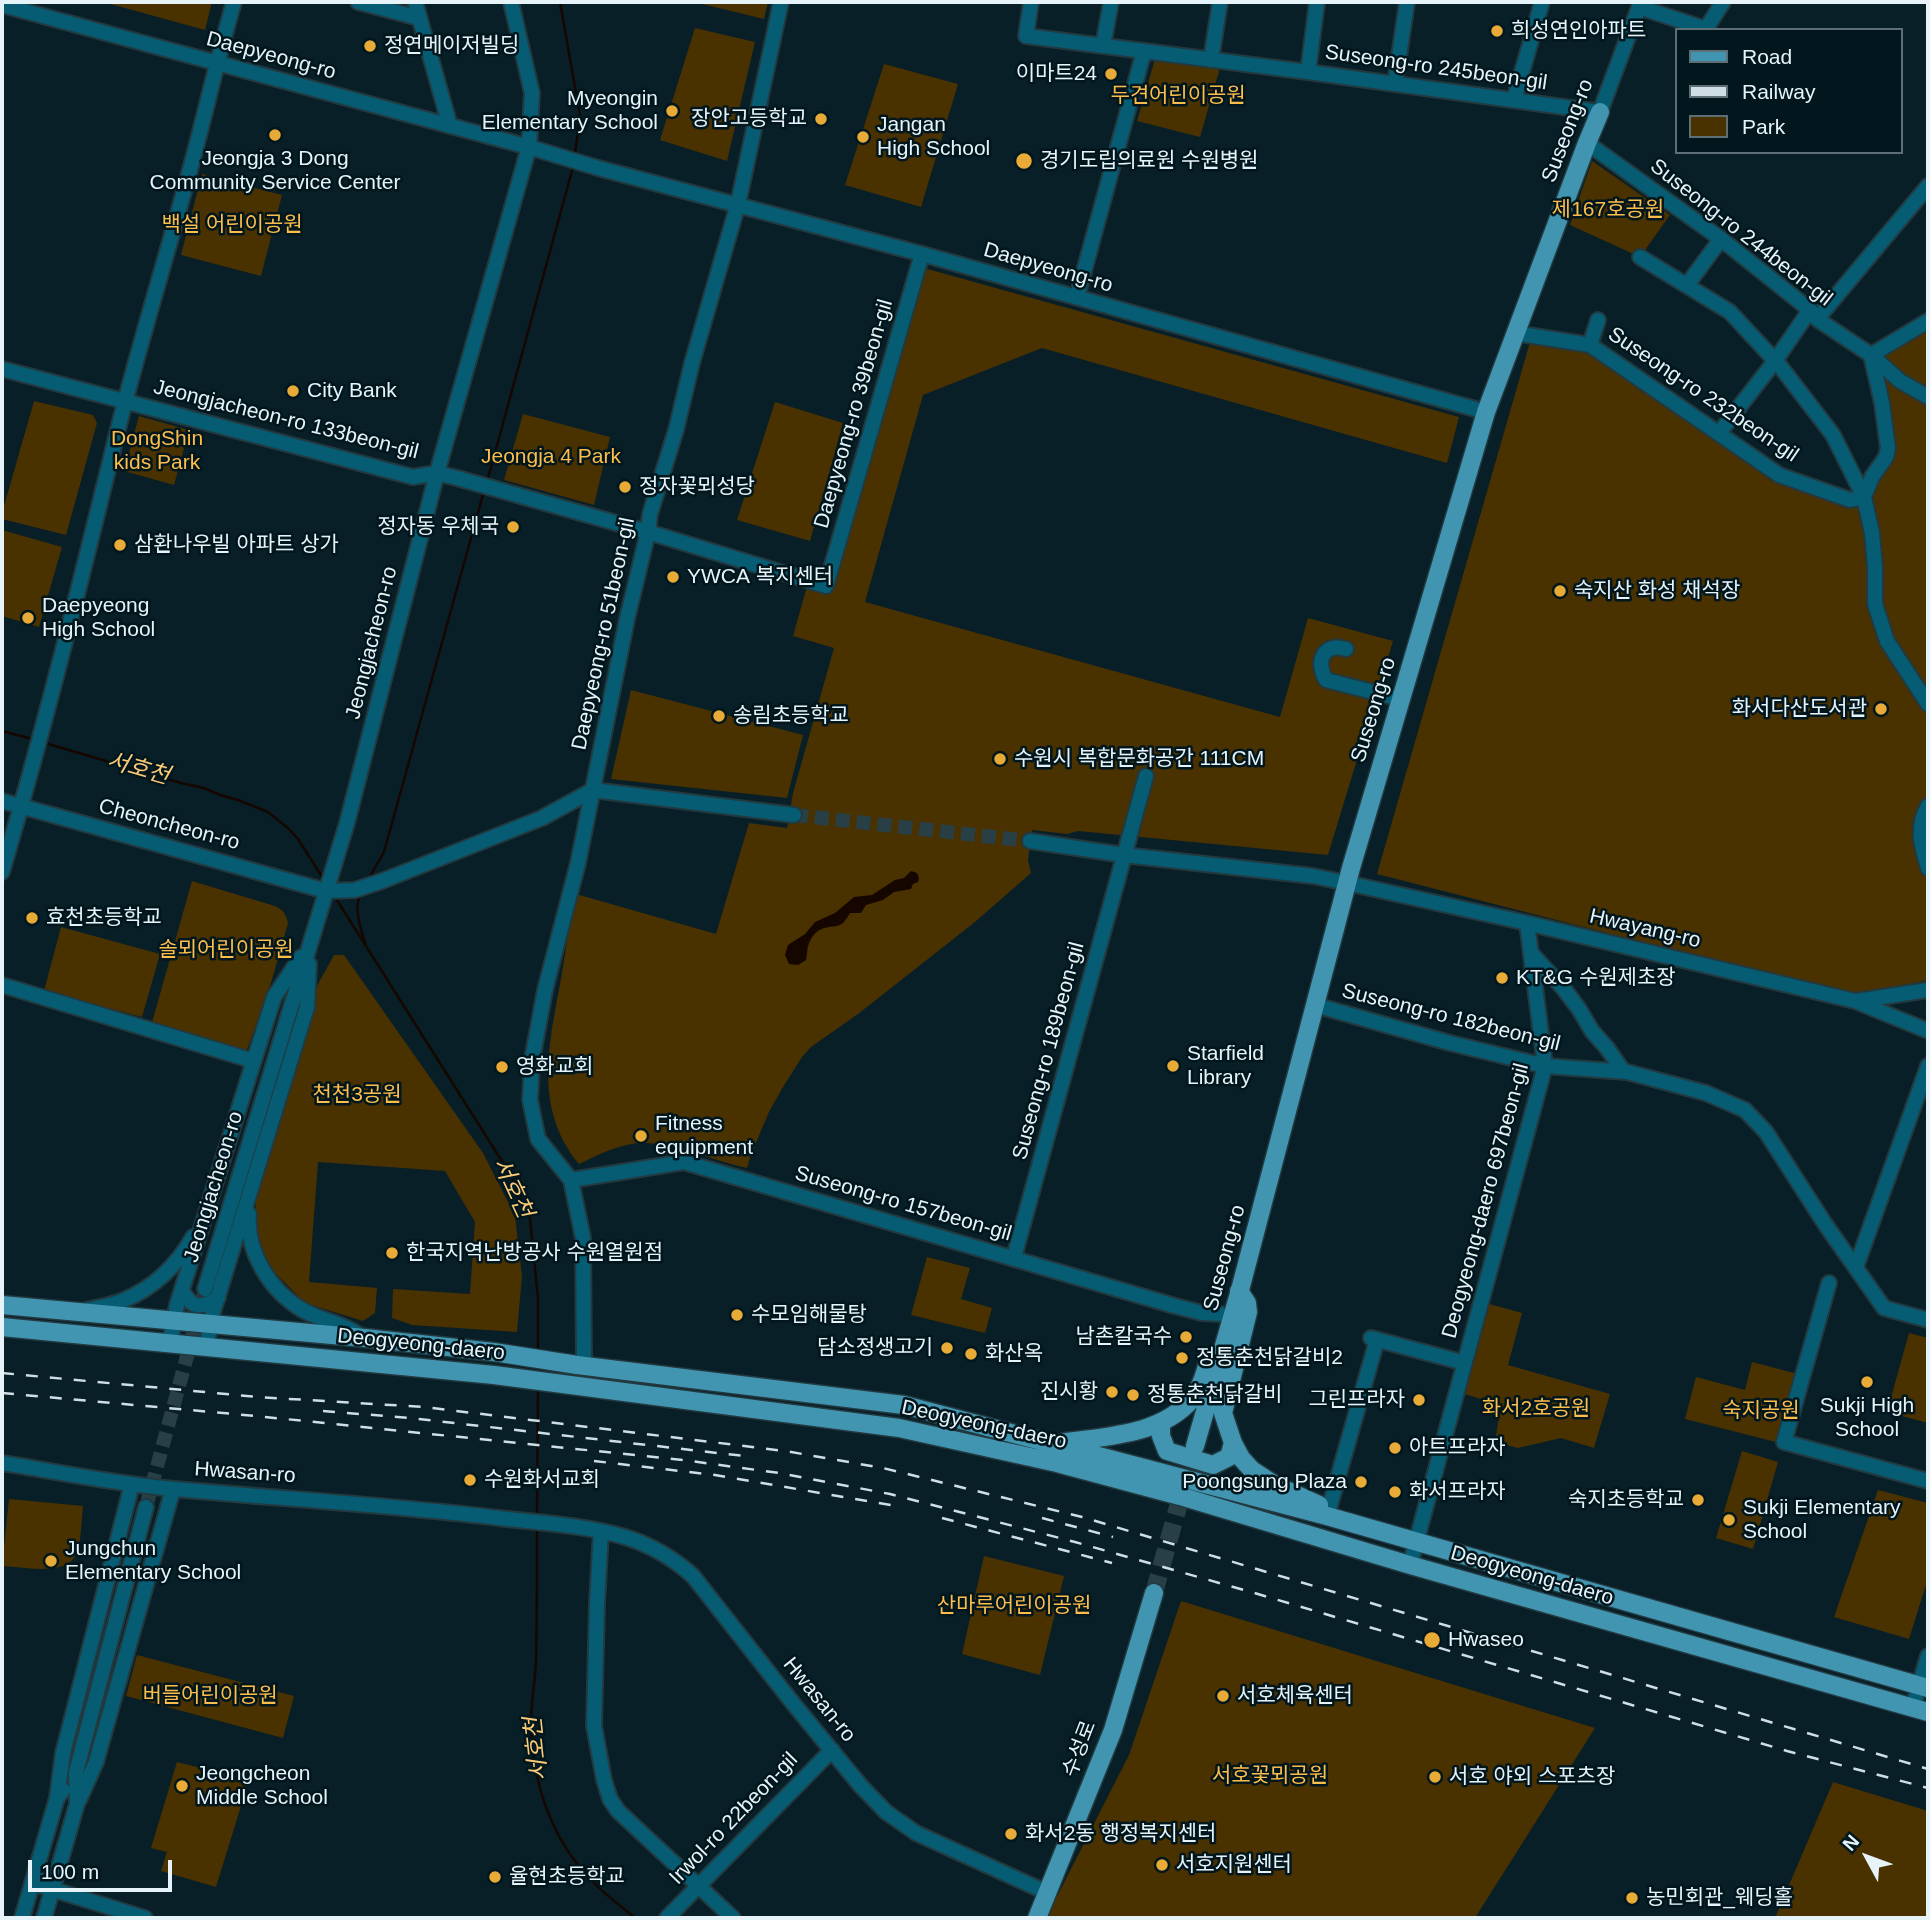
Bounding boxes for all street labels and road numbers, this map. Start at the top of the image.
street label: Daepyeong-ro [203,27,339,85]
street label: Suseong-ro 245beon-gil [1323,40,1549,96]
street label: Suseong-ro [1537,76,1599,186]
street label: Suseong-ro 244beon-gil [1645,154,1837,312]
street label: Daepyeong-ro [981,238,1115,298]
street label: Daepyeong-ro 39beon-gil [809,297,899,531]
street label: Suseong-ro 232beon-gil [1603,322,1803,468]
street label: Jeongjacheon-ro 133beon-gil [151,375,421,465]
street label: Daepyeong-ro 51beon-gil [567,515,641,753]
street label: Jeongjacheon-ro [341,564,403,722]
street label: Suseong-ro [1346,654,1402,766]
street label: Cheoncheon-ro [96,794,242,856]
street label: Hwayang-ro [1587,904,1703,954]
street label: Suseong-ro 189beon-gil [1008,939,1090,1163]
street label: Suseong-ro 182beon-gil [1339,979,1563,1057]
street label: Deogyeong-daero 697beon-gil [1437,1061,1535,1341]
street label: Jeongjacheon-ro [179,1109,249,1265]
street label: Suseong-ro 157beon-gil [792,1161,1014,1247]
street label: Suseong-ro [1199,1202,1251,1314]
street label: Deogyeong-daero [336,1324,506,1366]
street label: Deogyeong-daero [899,1395,1069,1455]
street label: Hwasan-ro [193,1457,297,1489]
street label: Deogyeong-daero [1448,1541,1616,1611]
street label: Hwasan-ro [777,1653,861,1747]
street label: 수성로 [1058,1717,1102,1781]
street label: Irwol-ro 22beon-gil [665,1748,803,1890]

